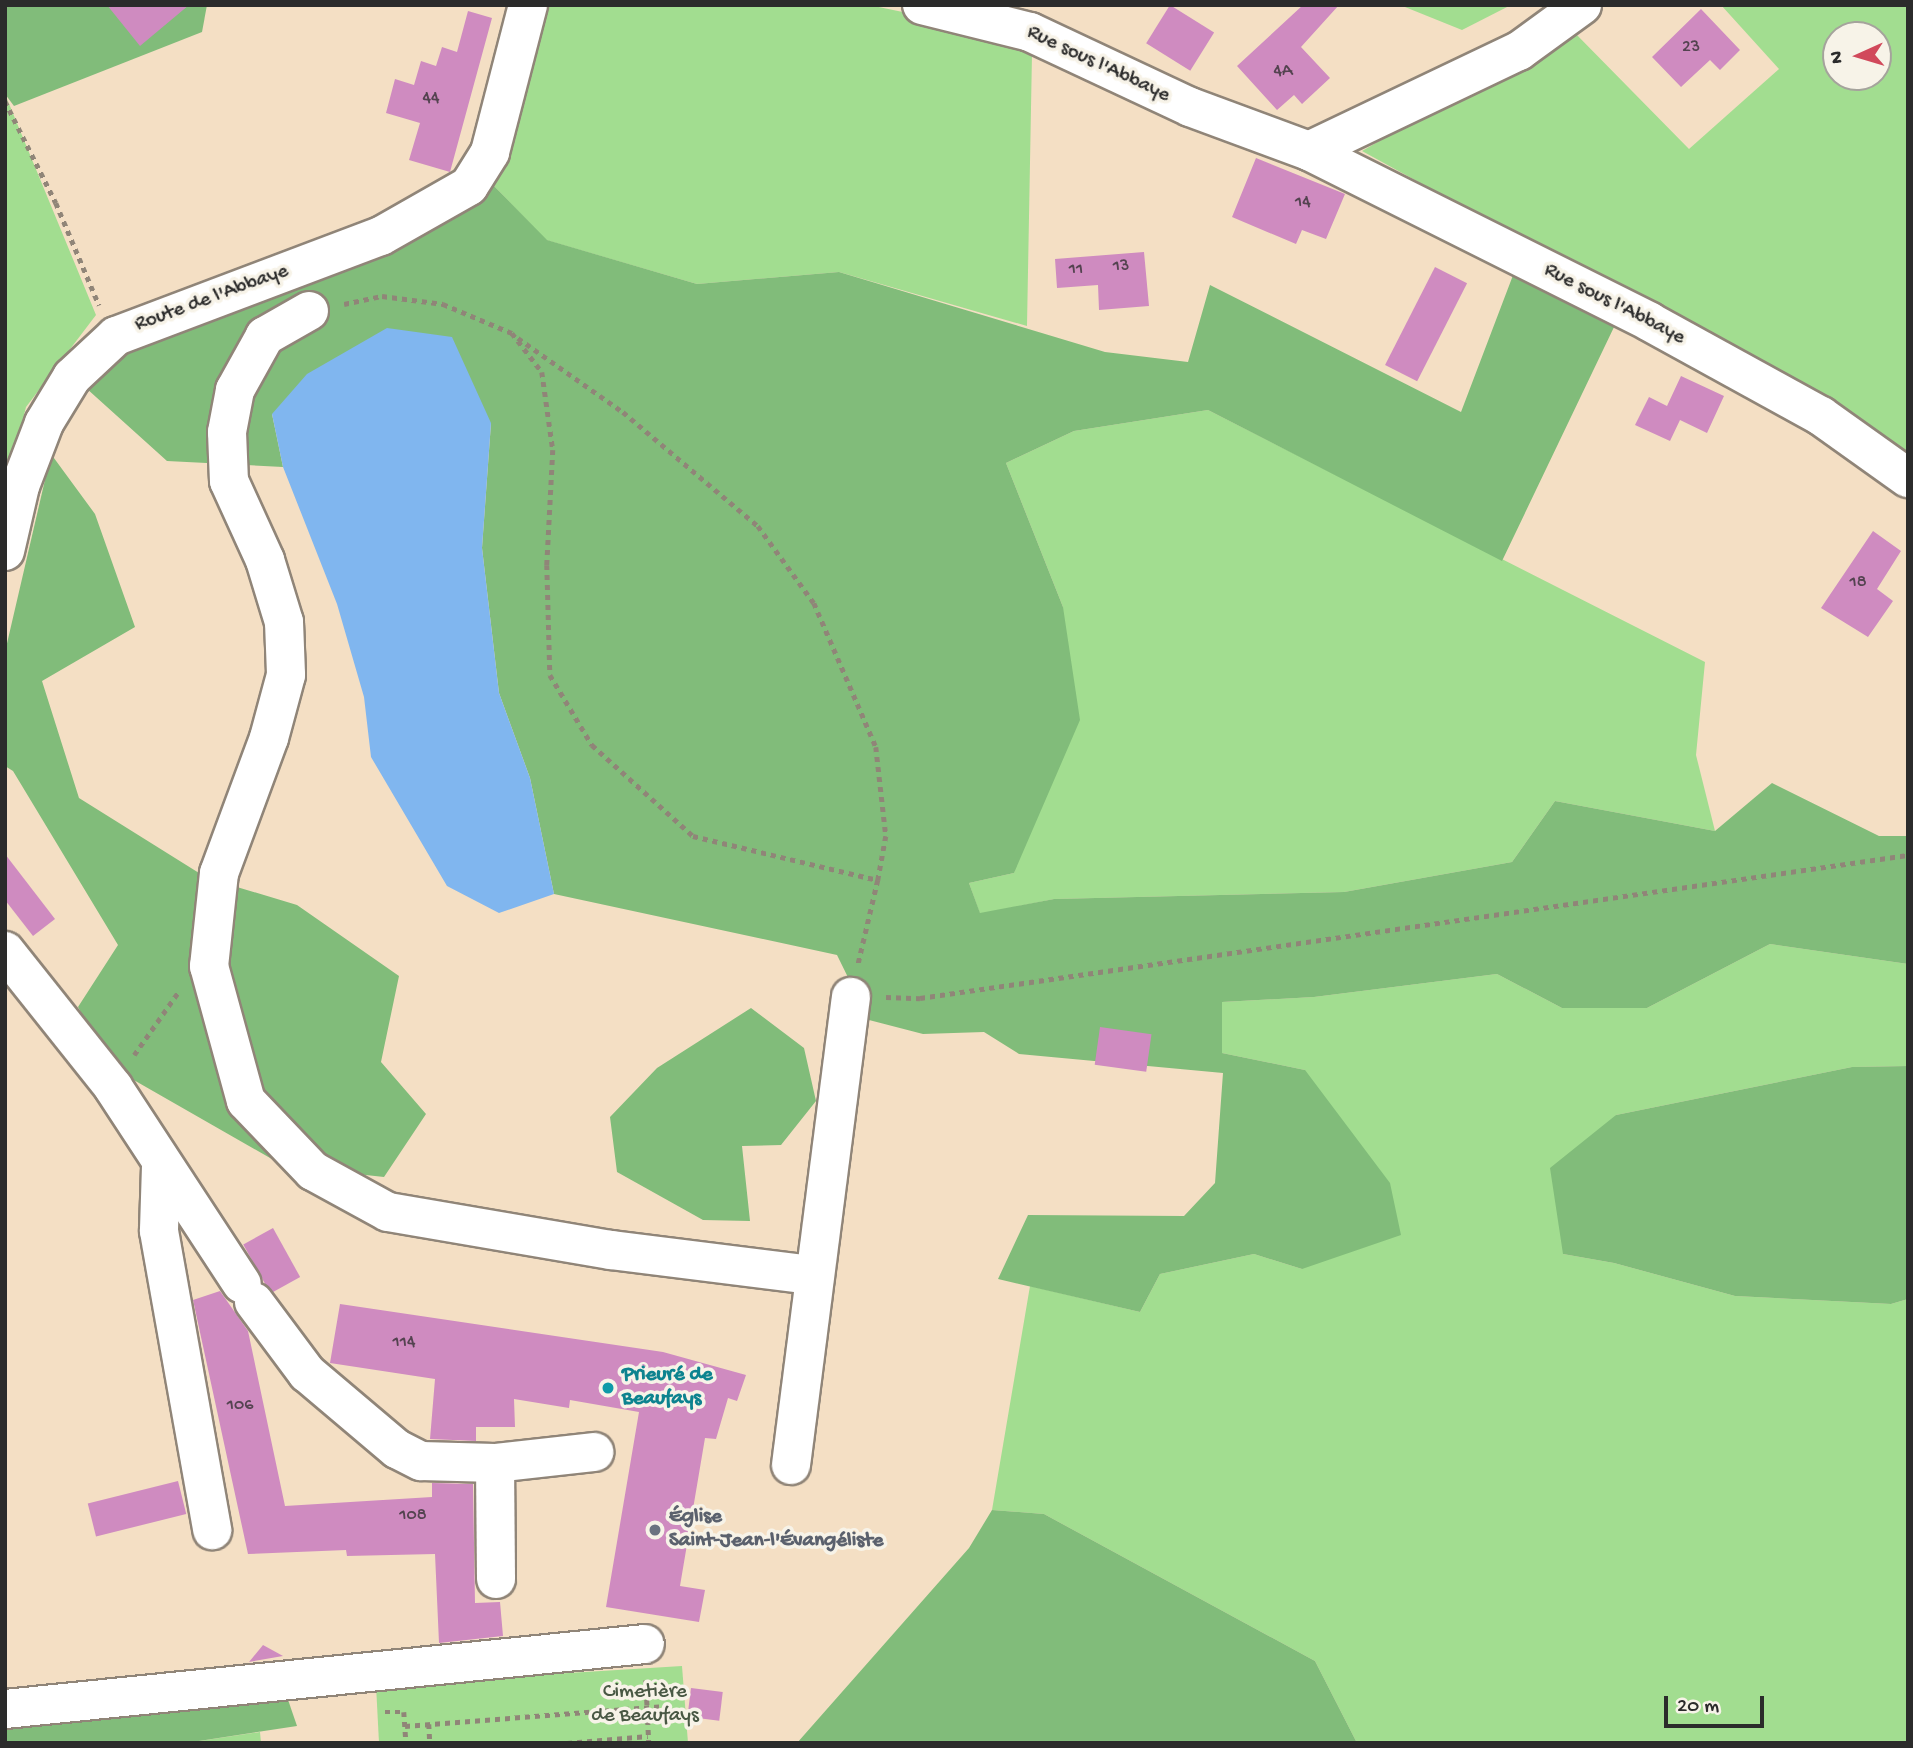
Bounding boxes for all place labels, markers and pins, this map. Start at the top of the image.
place label: Prieuré de Beaufays [622,1363,713,1413]
marker: Prieuré de Beaufays [600,1380,616,1396]
place label: Église Saint-Jean-l'Évangéliste [669,1505,883,1555]
marker: Église Saint-Jean-l'Évangéliste [647,1522,663,1538]

